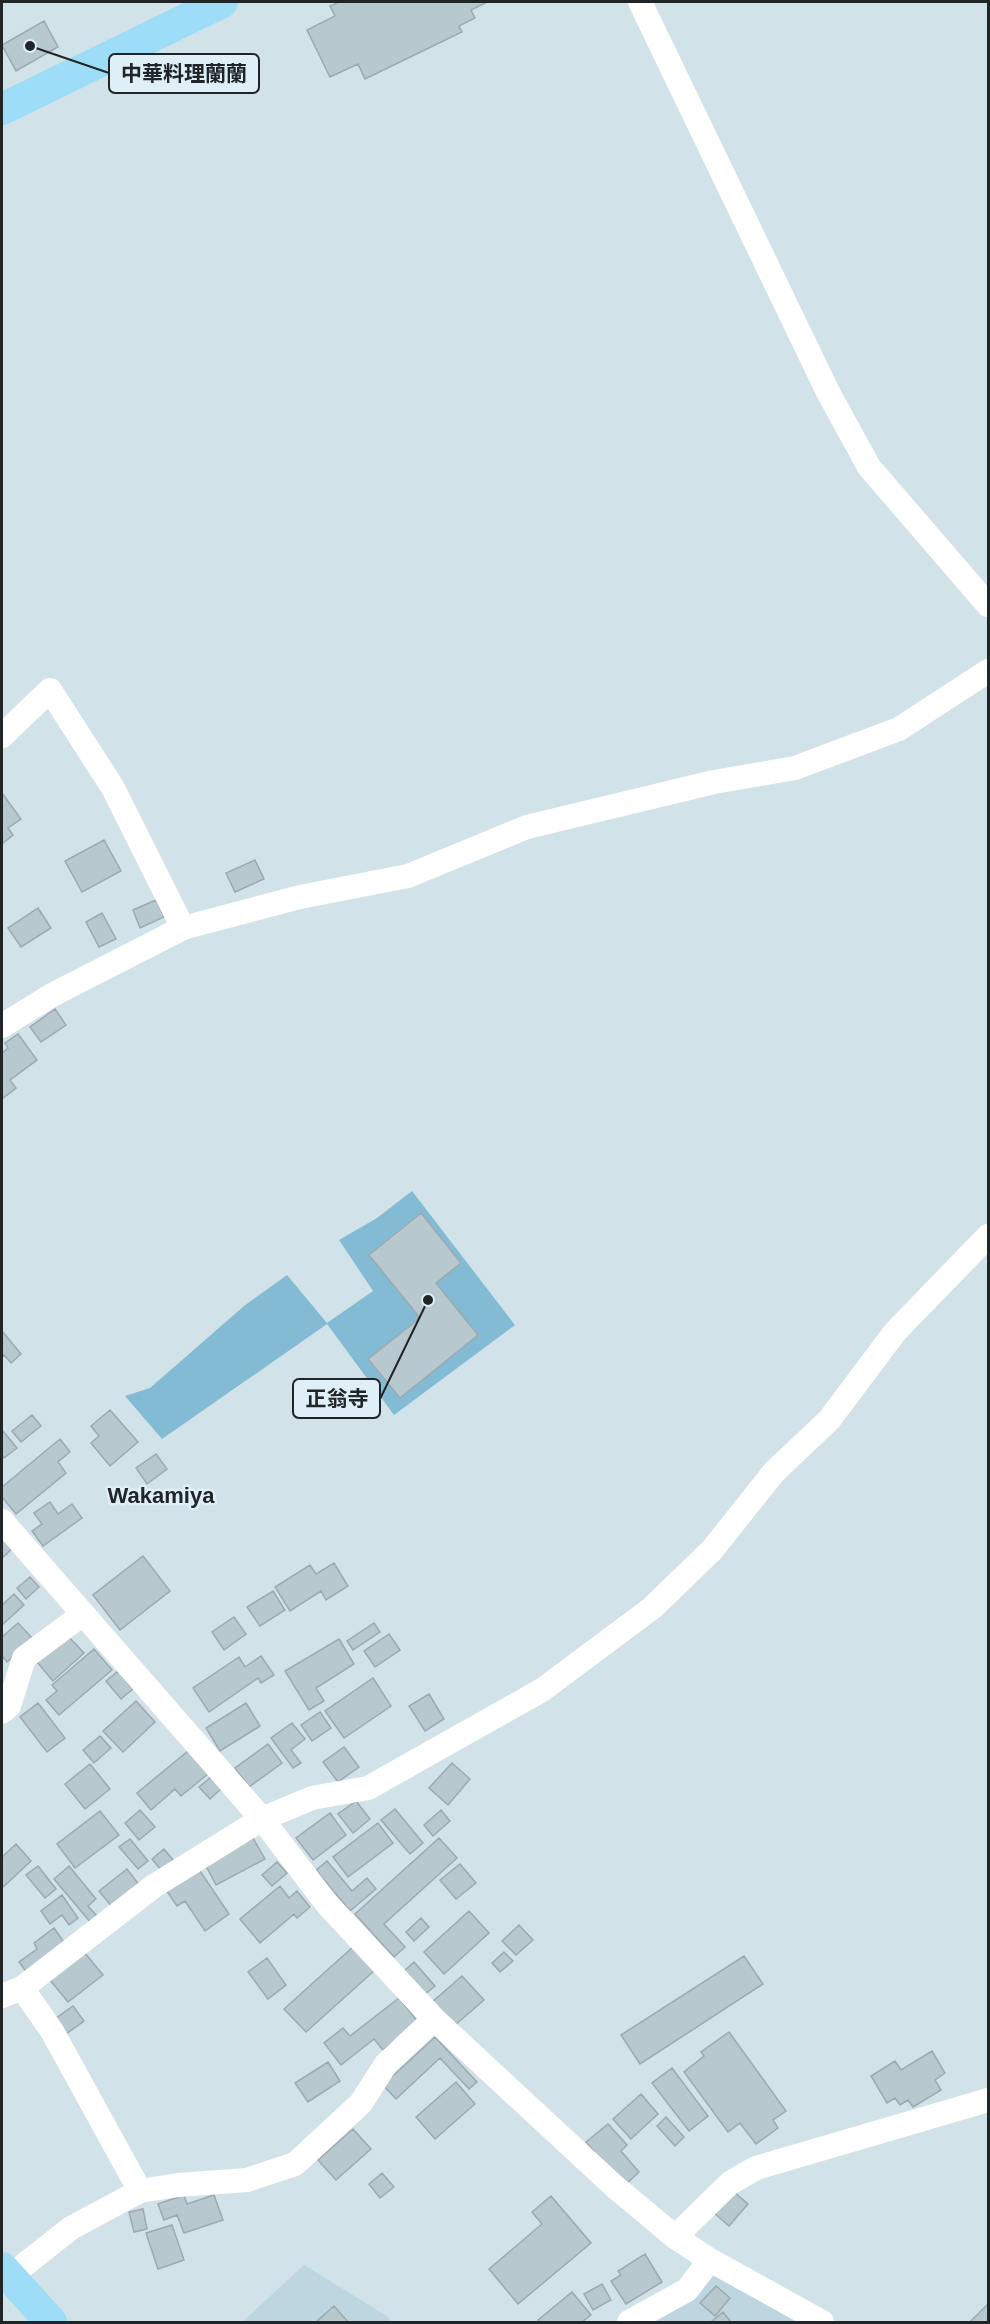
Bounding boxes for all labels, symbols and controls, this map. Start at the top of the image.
callout: 中華料理蘭蘭 [109,54,259,93]
text: 中華料理蘭蘭 [121,62,247,85]
callout: 正翁寺 [293,1379,380,1418]
text: 正翁寺 [306,1387,369,1410]
district label: Wakamiya [108,1483,215,1508]

